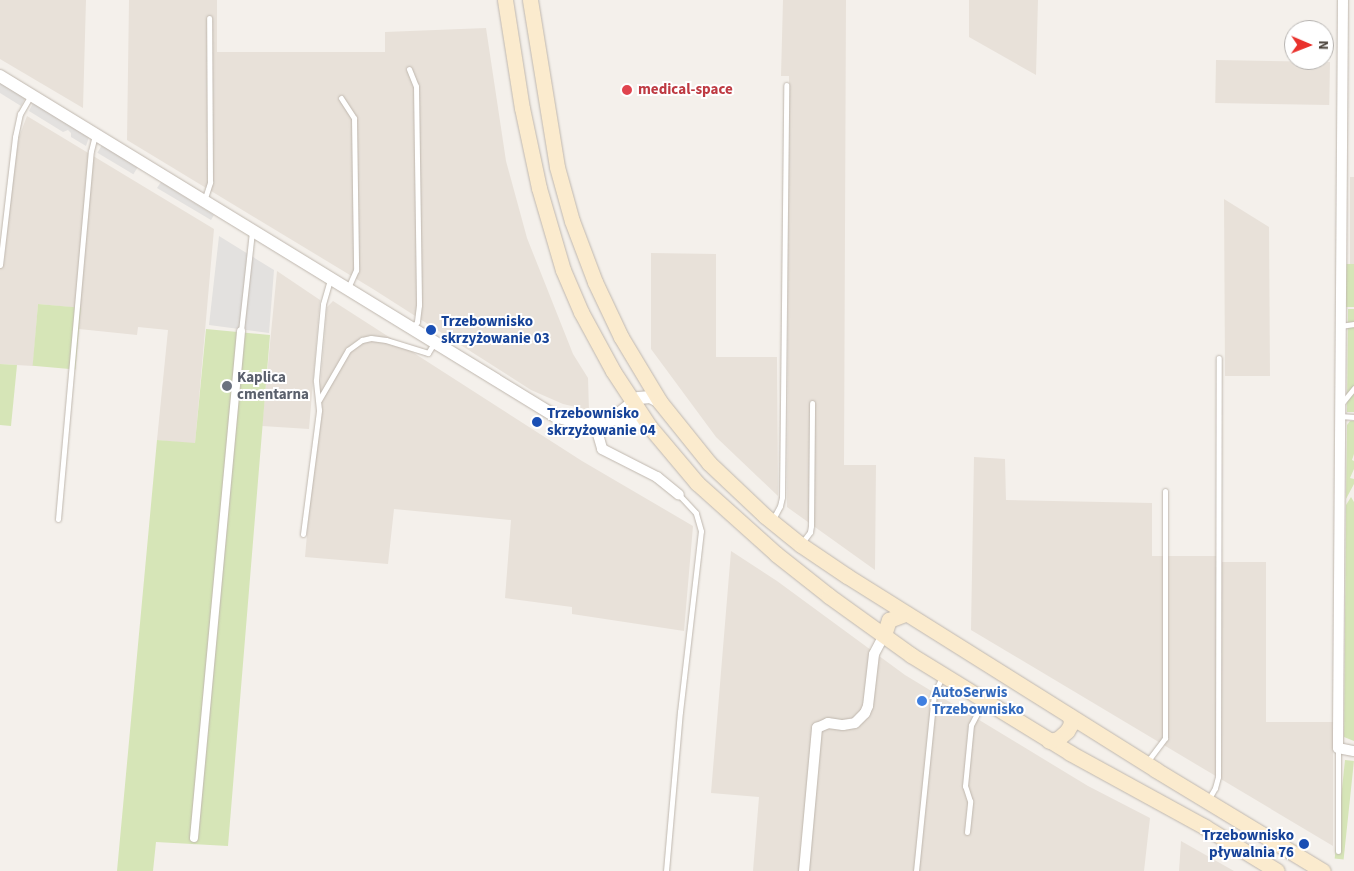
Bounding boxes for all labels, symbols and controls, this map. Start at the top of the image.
north arrow [1284,20,1334,70]
text: N [1313,40,1333,50]
place label: medical-space [638,81,733,99]
marker: medical-space [620,83,634,97]
place label: Trzebownisko skrzyżowanie 03 [441,312,550,347]
marker: Trzebownisko skrzyżowanie 03 [425,324,437,336]
place label: Kaplica cmentarna [237,368,309,403]
marker: Kaplica cmentarna [221,380,233,392]
place label: Trzebownisko skrzyżowanie 04 [547,404,656,439]
marker: Trzebownisko skrzyżowanie 04 [531,416,543,428]
place label: AutoSerwis Trzebownisko [932,683,1024,718]
marker: AutoSerwis Trzebownisko [916,695,928,707]
place label: Trzebownisko pływalnia 76 [1202,826,1294,861]
marker: Trzebownisko pływalnia 76 [1298,838,1310,850]

